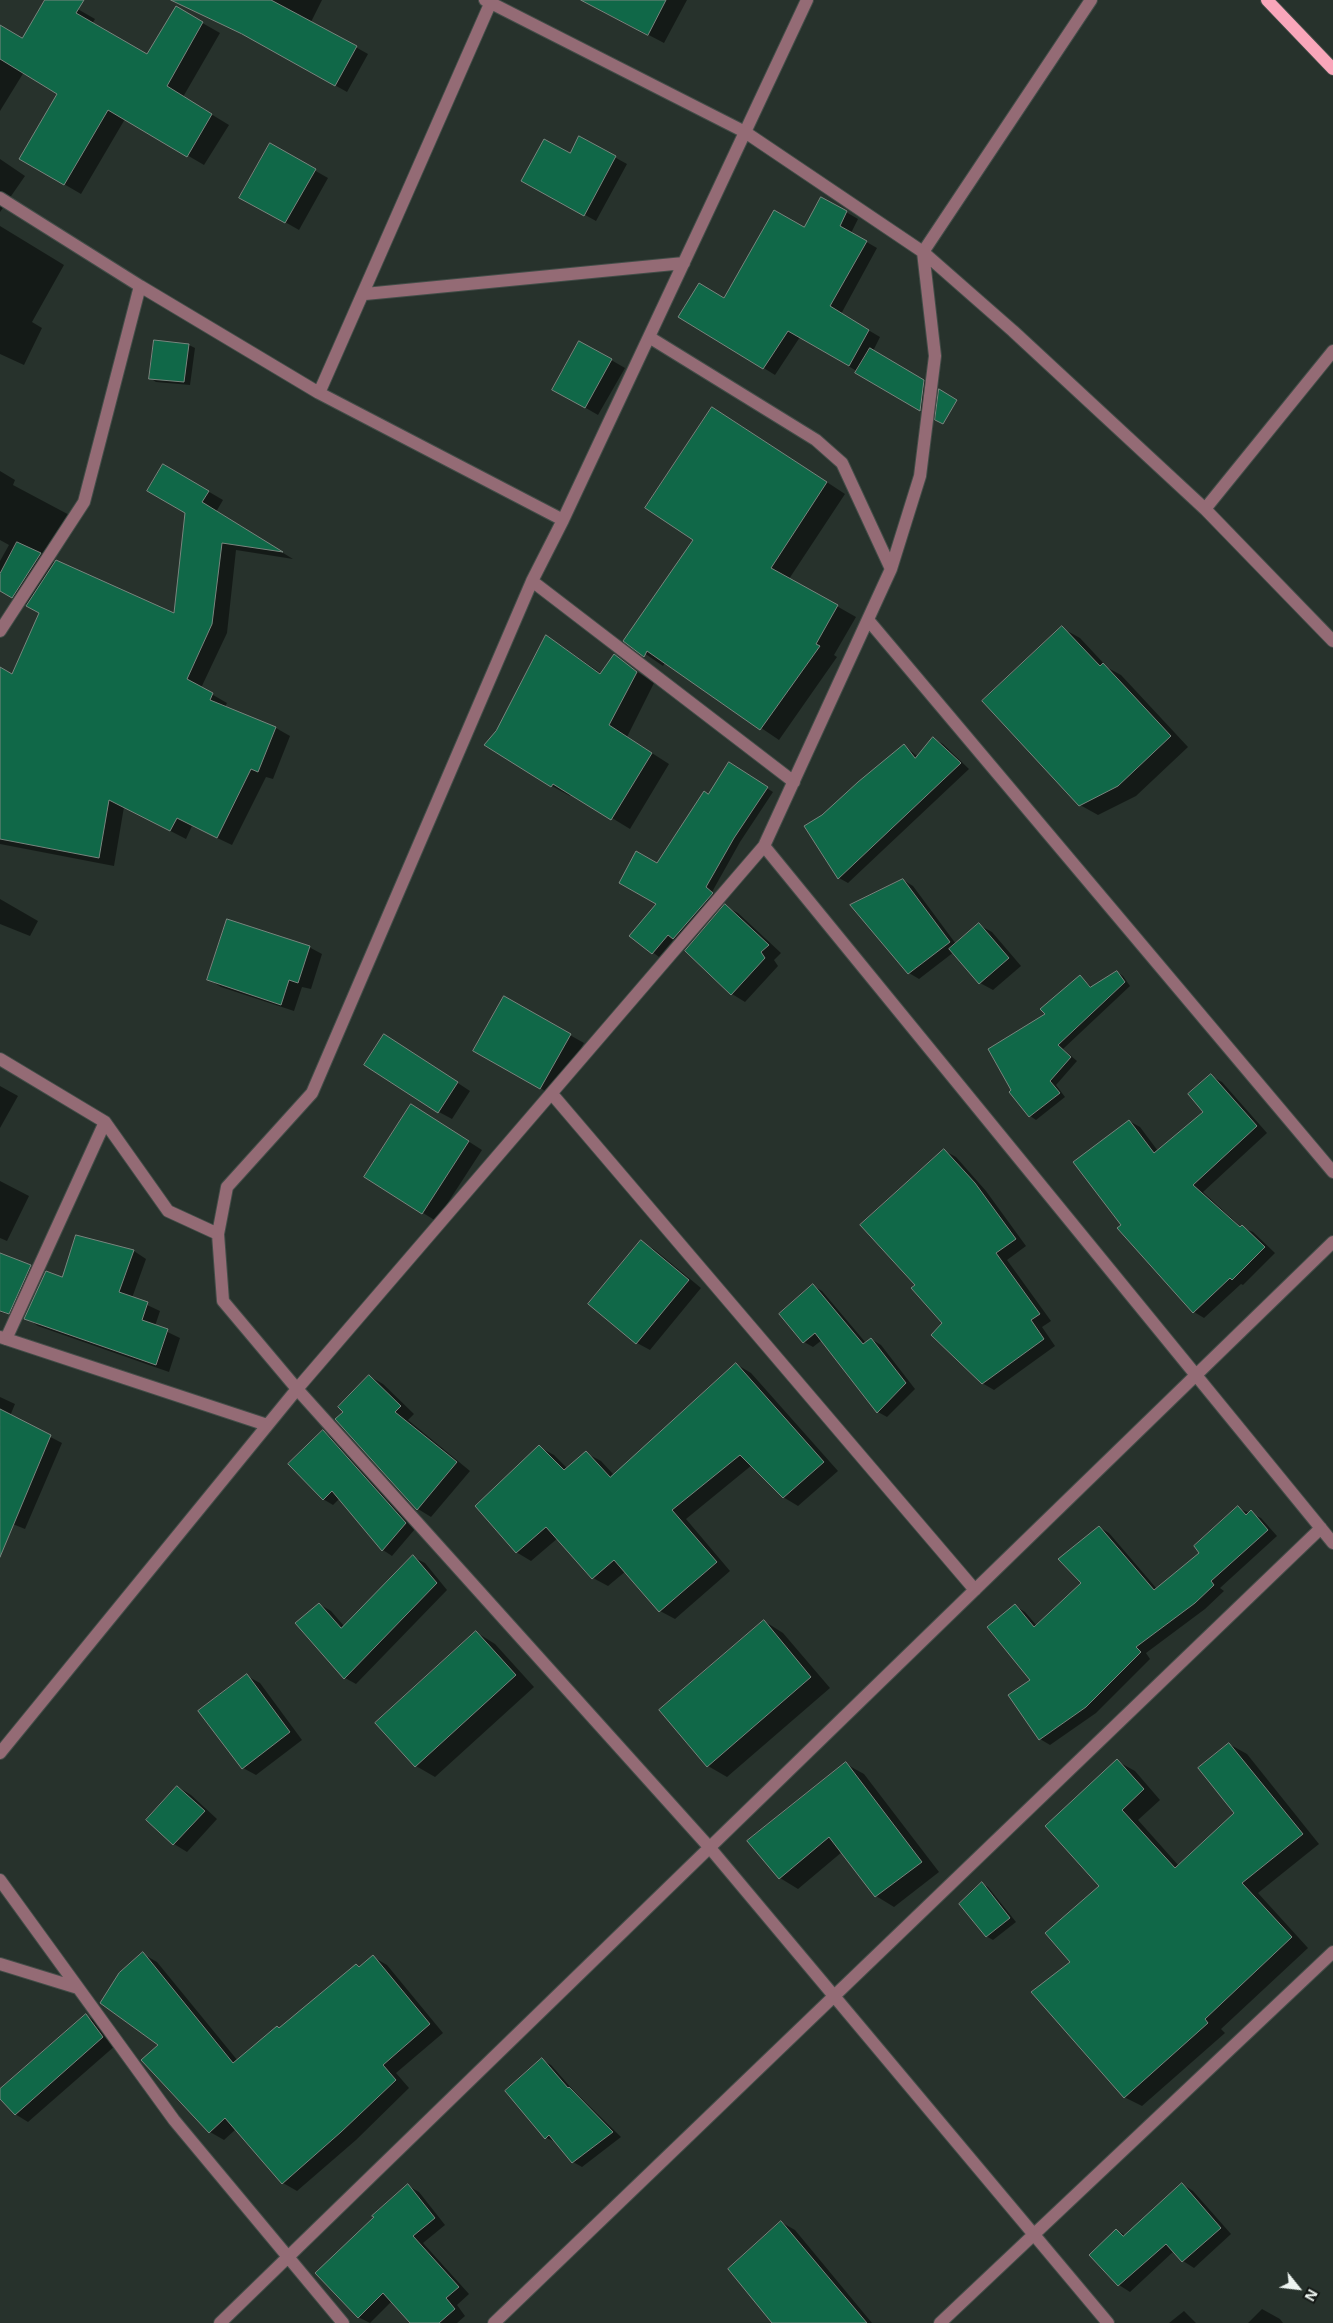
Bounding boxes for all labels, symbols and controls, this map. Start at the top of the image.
north arrow [1273,2263,1323,2313]
text: N [1300,2286,1323,2305]

